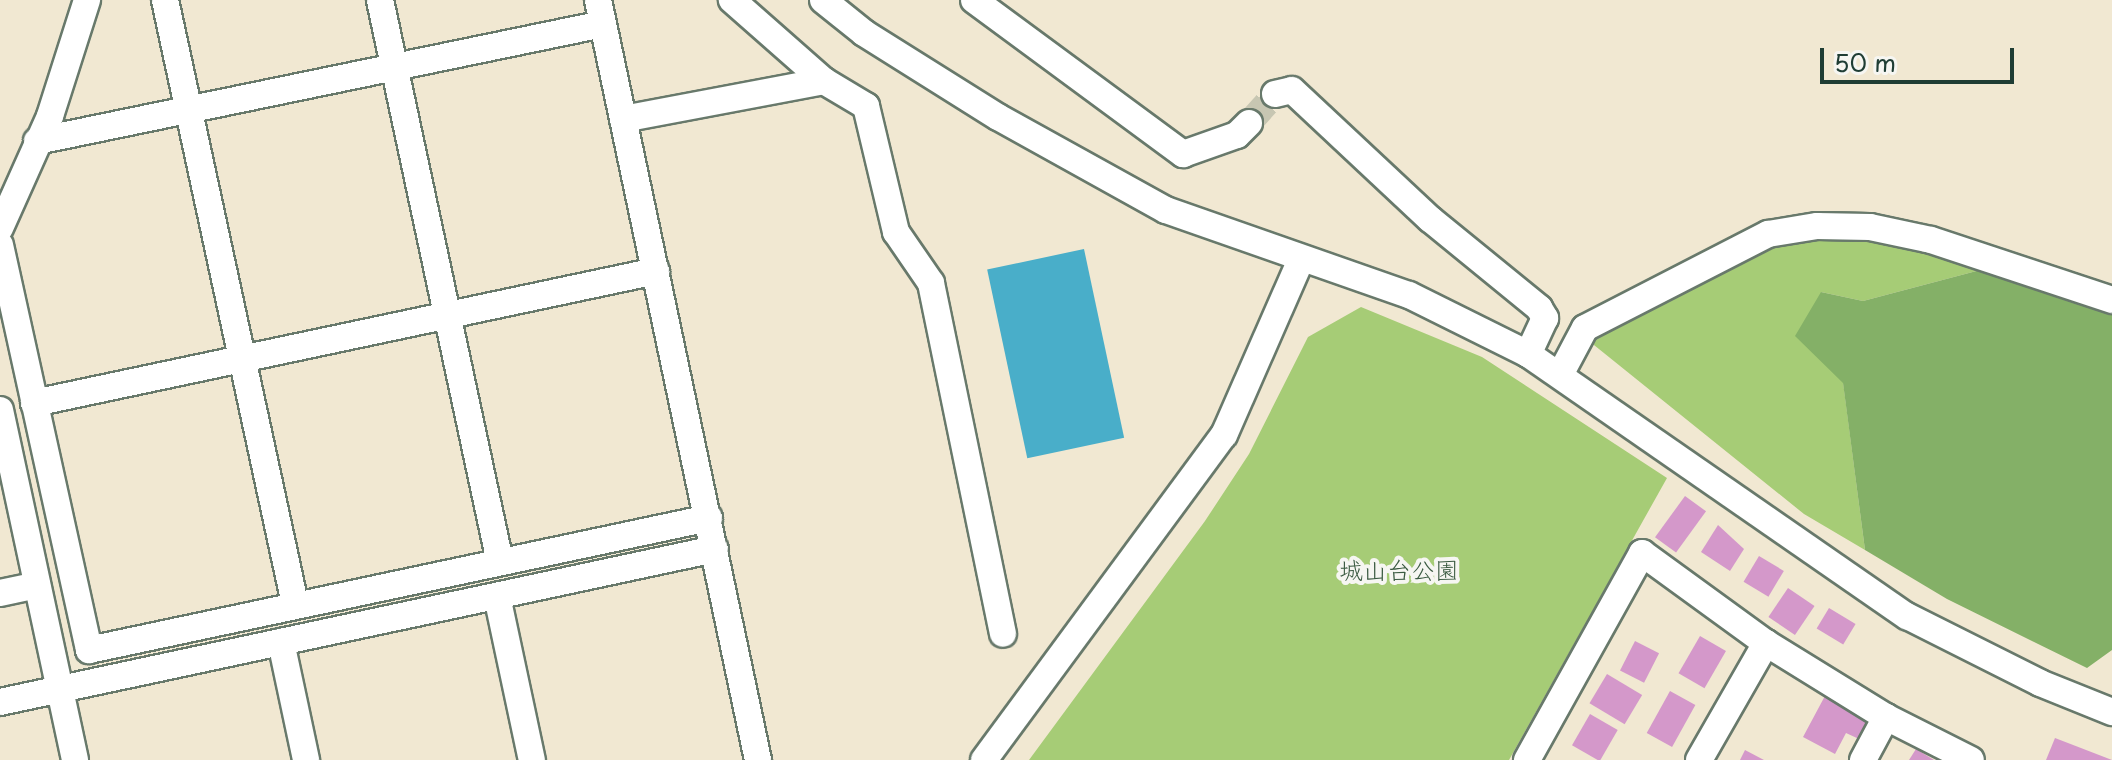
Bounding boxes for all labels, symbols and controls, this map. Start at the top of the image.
scale bar [1824,32,2018,82]
text: 50 m [1834,44,1896,80]
park label: 城山台公園 [1339,556,1459,584]

